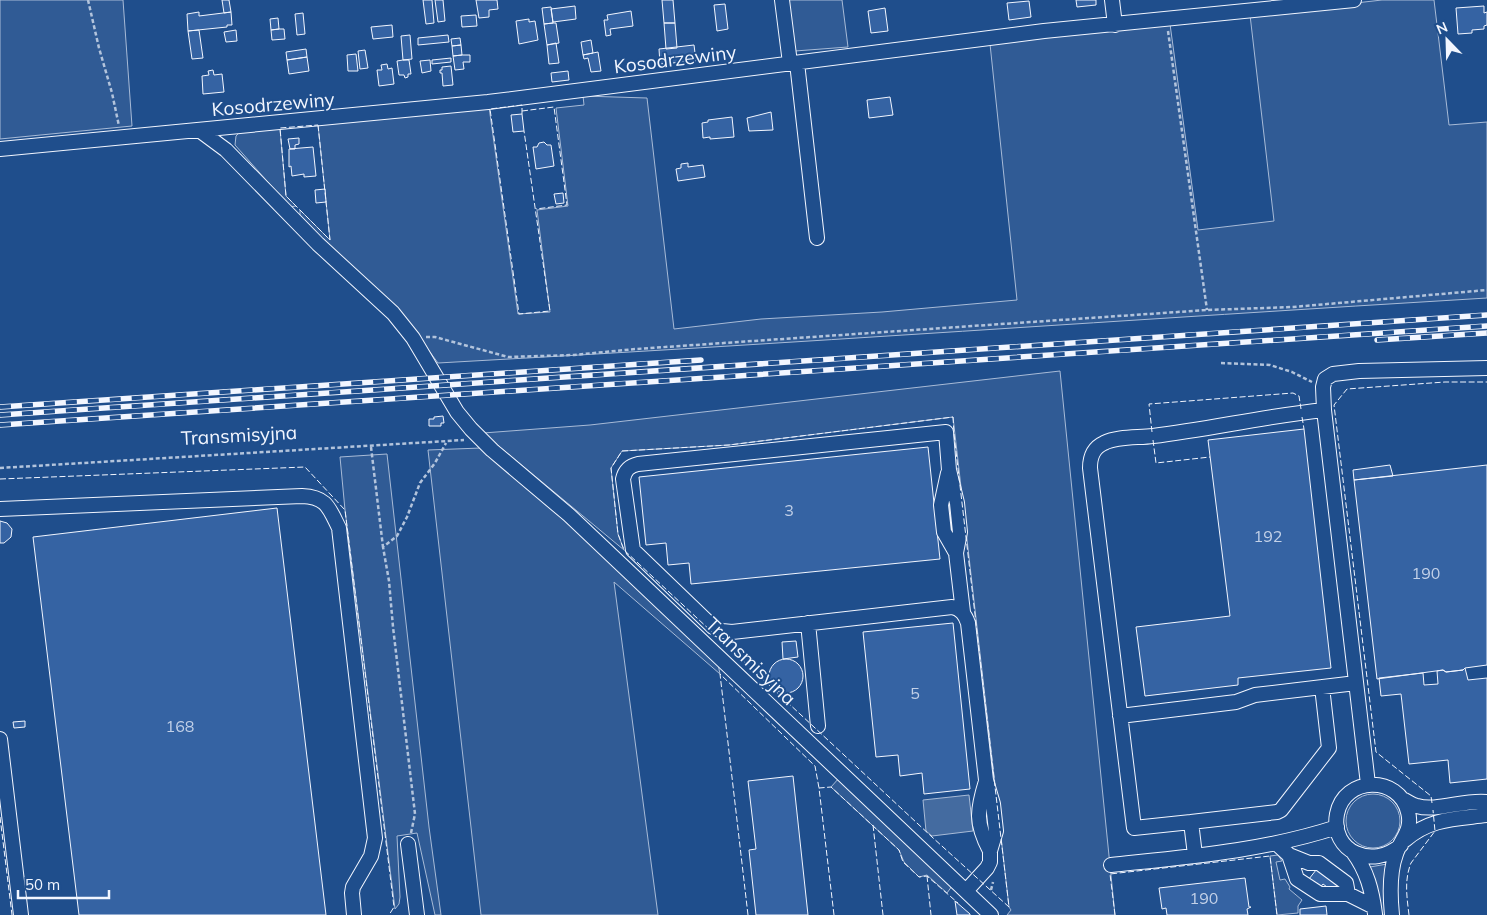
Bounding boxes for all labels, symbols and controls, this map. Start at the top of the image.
north arrow [1422,15,1472,65]
text: N [1434,18,1450,38]
street label: Kosodrzewiny [612,40,738,78]
street label: Kosodrzewiny [211,87,335,121]
street label: Transmisyjna [180,420,298,450]
house number: 3 [784,500,794,520]
house number: 192 [1254,526,1282,546]
house number: 190 [1412,563,1440,583]
street label: Transmisyjna [701,612,801,710]
house number: 5 [910,683,920,703]
house number: 168 [166,716,194,736]
scale bar [18,868,109,900]
text: 50 m [25,875,60,894]
house number: 190 [1190,888,1218,908]

